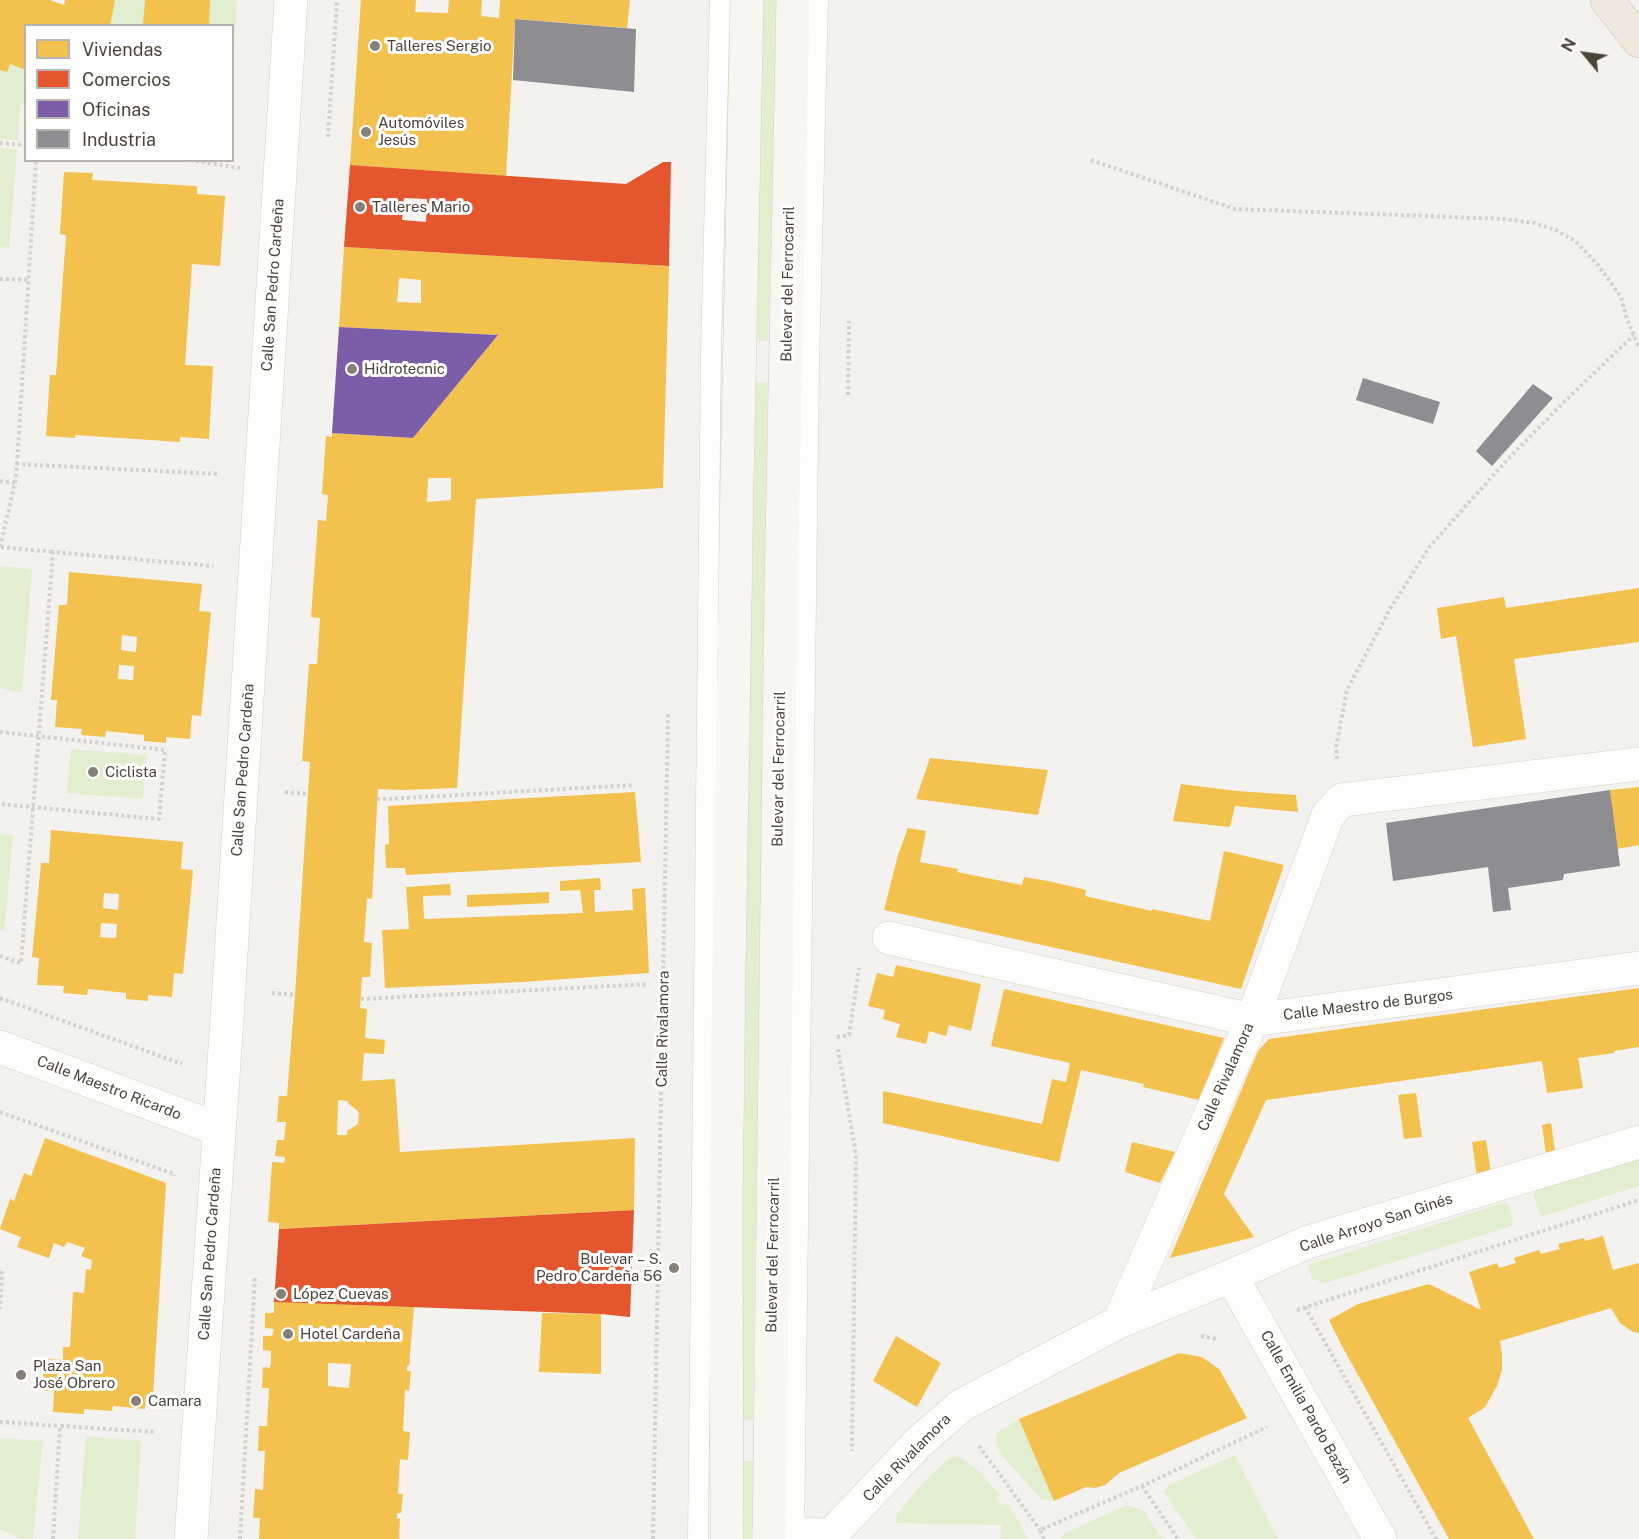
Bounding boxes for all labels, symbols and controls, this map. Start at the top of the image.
legend [24,24,234,162]
north arrow [1555,24,1615,84]
text: N [1557,35,1580,55]
place label: Talleres Sergio [387,37,491,55]
text: Viviendas [82,39,162,60]
marker: Talleres Sergio [368,39,382,53]
text: Comercios [82,69,171,90]
text: Oficinas [82,99,150,120]
place label: Automóviles Jesús [378,114,464,149]
marker: Automóviles Jesús [359,125,373,139]
text: Industria [82,129,156,150]
street label: Calle San Pedro Cardeña [258,198,288,372]
place label: Talleres Mario [372,198,470,216]
marker: Talleres Mario [353,200,367,214]
street label: Bulevar del Ferrocarril [778,206,798,362]
place label: Hidrotecnic [364,360,445,378]
marker: Hidrotecnic [345,362,359,376]
street label: Calle San Pedro Cardeña [228,683,258,857]
street label: Bulevar del Ferrocarril [769,691,789,847]
place label: Ciclista [105,763,157,781]
marker: Ciclista [86,765,100,779]
street label: Calle Rivalamora [653,970,673,1088]
street label: Calle Maestro de Burgos [1282,986,1454,1024]
street label: Calle Rivalamora [1194,1020,1258,1134]
street label: Calle Maestro Ricardo [34,1052,184,1124]
street label: Calle San Pedro Cardeña [195,1167,225,1341]
street label: Bulevar del Ferrocarril [763,1177,783,1333]
street label: Calle Arroyo San Ginés [1297,1190,1455,1256]
place label: Bulevar – S. Pedro Cardeña 56 [536,1250,662,1285]
marker: Bulevar – S. Pedro Cardeña 56 [667,1261,681,1275]
place label: López Cuevas [293,1285,389,1303]
marker: López Cuevas [274,1287,288,1301]
place label: Hotel Cardeña [300,1325,400,1343]
marker: Hotel Cardeña [281,1327,295,1341]
street label: Calle Emilia Pardo Bazán [1256,1327,1356,1487]
place label: Plaza San José Obrero [33,1357,115,1392]
marker: Plaza San José Obrero [14,1368,28,1382]
place label: Camara [148,1392,202,1410]
marker: Camara [129,1394,143,1408]
street label: Calle Rivalamora [859,1410,955,1506]

